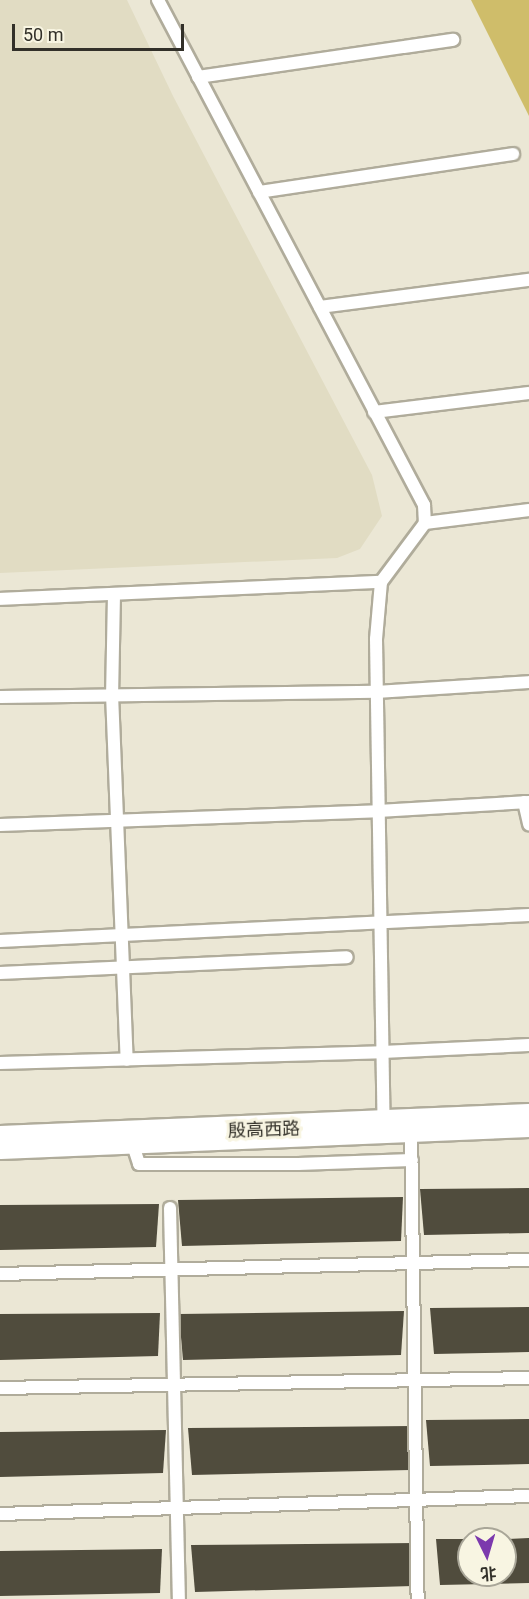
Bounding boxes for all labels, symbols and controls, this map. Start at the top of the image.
scale bar [15,12,188,50]
text: 50 m [23,24,63,45]
street label: 殷高西路 [228,1118,300,1142]
north arrow [457,1527,517,1587]
text: 北 [480,1563,497,1584]

